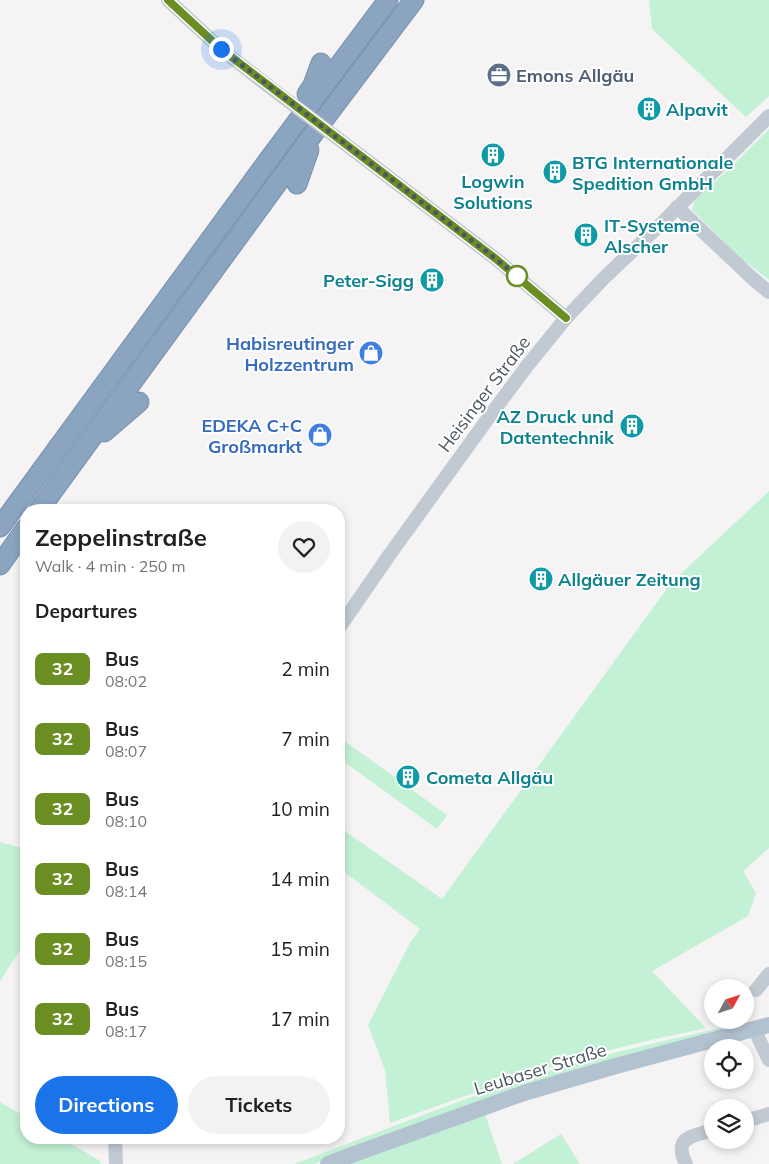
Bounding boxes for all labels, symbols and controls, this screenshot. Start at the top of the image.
your location [209,37,234,62]
office icon: Emons Allgäu [486,62,512,88]
place label: Emons Allgäu [516,64,634,87]
building icon: Alpavit [636,96,662,122]
place label: Alpavit [666,98,728,121]
building icon: Logwin Solutions [480,142,506,168]
place label: BTG Internationale Spedition GmbH [572,151,733,195]
building icon: BTG Internationale Spedition GmbH [542,159,568,185]
place label: Logwin Solutions [453,170,533,214]
place label: IT-Systeme Alscher [604,214,700,258]
building icon: IT-Systeme Alscher [573,222,599,248]
unlabelled marker [506,265,528,287]
building icon: Peter-Sigg [419,267,445,293]
place label: Peter-Sigg [323,269,414,292]
street label: Heisinger Straße [433,331,535,457]
place label: Habisreutinger Holzzentrum [226,332,355,376]
shop icon: Habisreutinger Holzzentrum [358,340,384,366]
place label: AZ Druck und Datentechnik [497,405,615,449]
building icon: AZ Druck und Datentechnik [619,413,645,439]
place label: EDEKA C+C Großmarkt [201,414,302,458]
shop icon: EDEKA C+C Großmarkt [307,422,333,448]
button: heart [278,521,330,573]
text: Zeppelinstraße [35,522,207,552]
text: Walk · 4 min · 250 m [35,556,186,576]
building icon: Allgäuer Zeitung [528,566,554,592]
place label: Allgäuer Zeitung [558,568,701,591]
text: Departures [35,599,137,623]
text: Bus [105,647,139,671]
text: 32 [52,657,73,680]
text: 2 min [281,657,330,681]
text: 08:02 [105,671,147,691]
text: Bus [105,717,139,741]
text: 32 [52,727,73,750]
text: 7 min [281,727,330,751]
text: 08:07 [105,741,147,761]
building icon: Cometa Allgäu [395,764,421,790]
place label: Cometa Allgäu [426,766,553,789]
text: Bus [105,787,139,811]
text: 32 [52,797,73,820]
text: 10 min [270,797,330,821]
text: 08:10 [105,811,147,831]
text: Bus [105,857,139,881]
text: 32 [52,867,73,890]
text: 14 min [270,867,330,891]
text: 08:14 [105,881,147,901]
text: Bus [105,927,139,951]
text: 32 [52,937,73,960]
text: 15 min [270,937,330,961]
text: 08:15 [105,951,147,971]
north arrow [704,979,754,1029]
map controls [704,979,754,1149]
text: Bus [105,997,139,1021]
text: 32 [52,1007,73,1030]
text: 17 min [270,1007,330,1031]
text: 08:17 [105,1021,147,1041]
street label: Leubaser Straße [471,1038,609,1100]
button: locate [704,1039,754,1089]
button: Directions [35,1076,178,1134]
button: Tickets [188,1076,330,1134]
button: layers [704,1099,754,1149]

